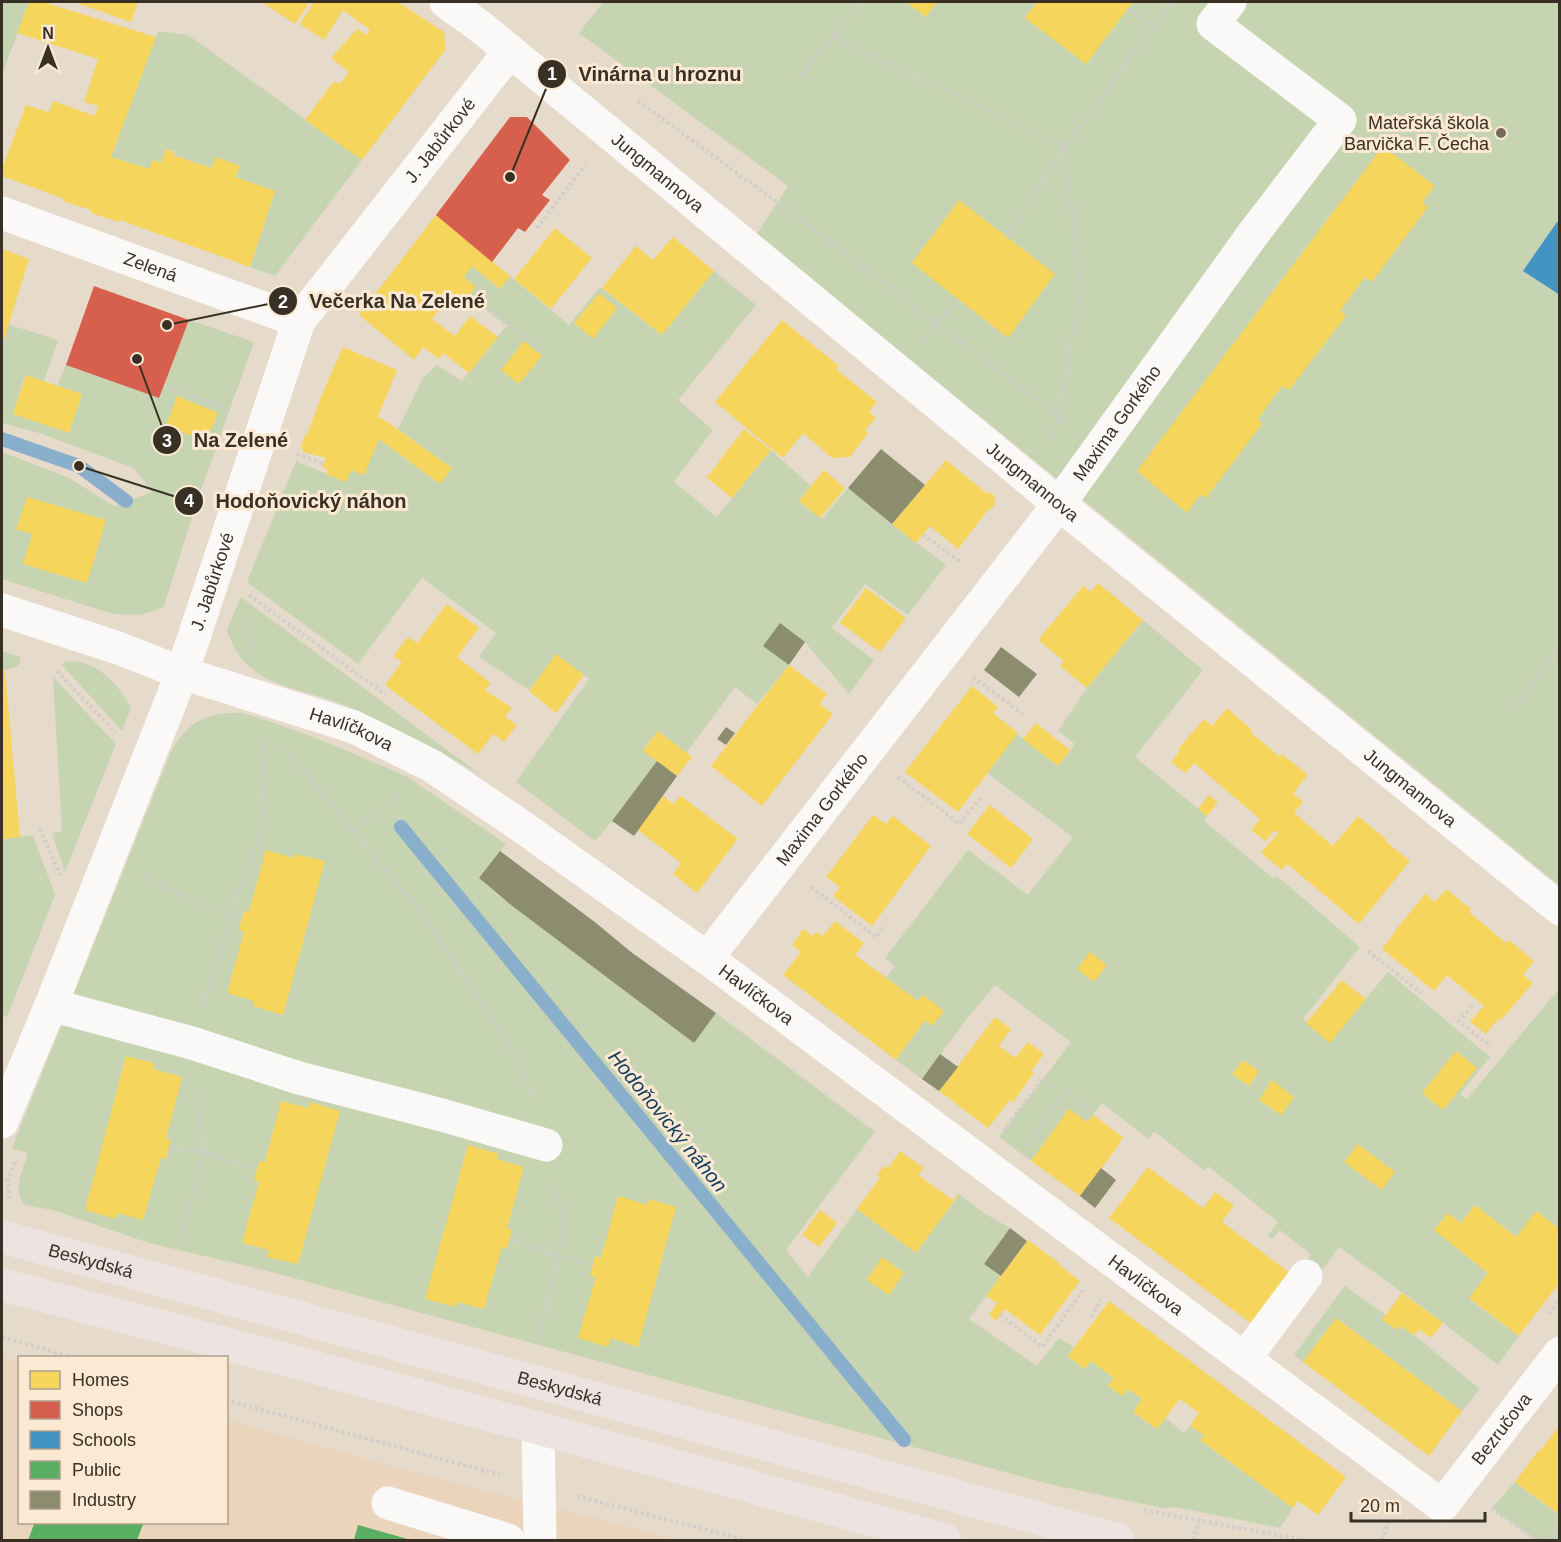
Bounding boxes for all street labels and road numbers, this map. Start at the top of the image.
street label: J. Jabůrkové [401,94,480,187]
street label: Jungmannova [608,129,708,217]
street label: Zelená [121,248,181,286]
street label: Maxima Gorkého [1069,362,1165,485]
street label: Jungmannova [982,438,1083,526]
street label: J. Jabůrkové [187,530,238,633]
street label: Havlíčkova [307,704,397,755]
street label: Jungmannova [1360,745,1461,832]
street label: Maxima Gorkého [772,749,872,870]
street label: Havlíčkova [715,960,798,1030]
street label: Beskydská [46,1240,136,1282]
street label: Havlíčkova [1105,1251,1188,1320]
street label: Beskydská [515,1367,605,1410]
street label: Bezručova [1468,1388,1536,1469]

